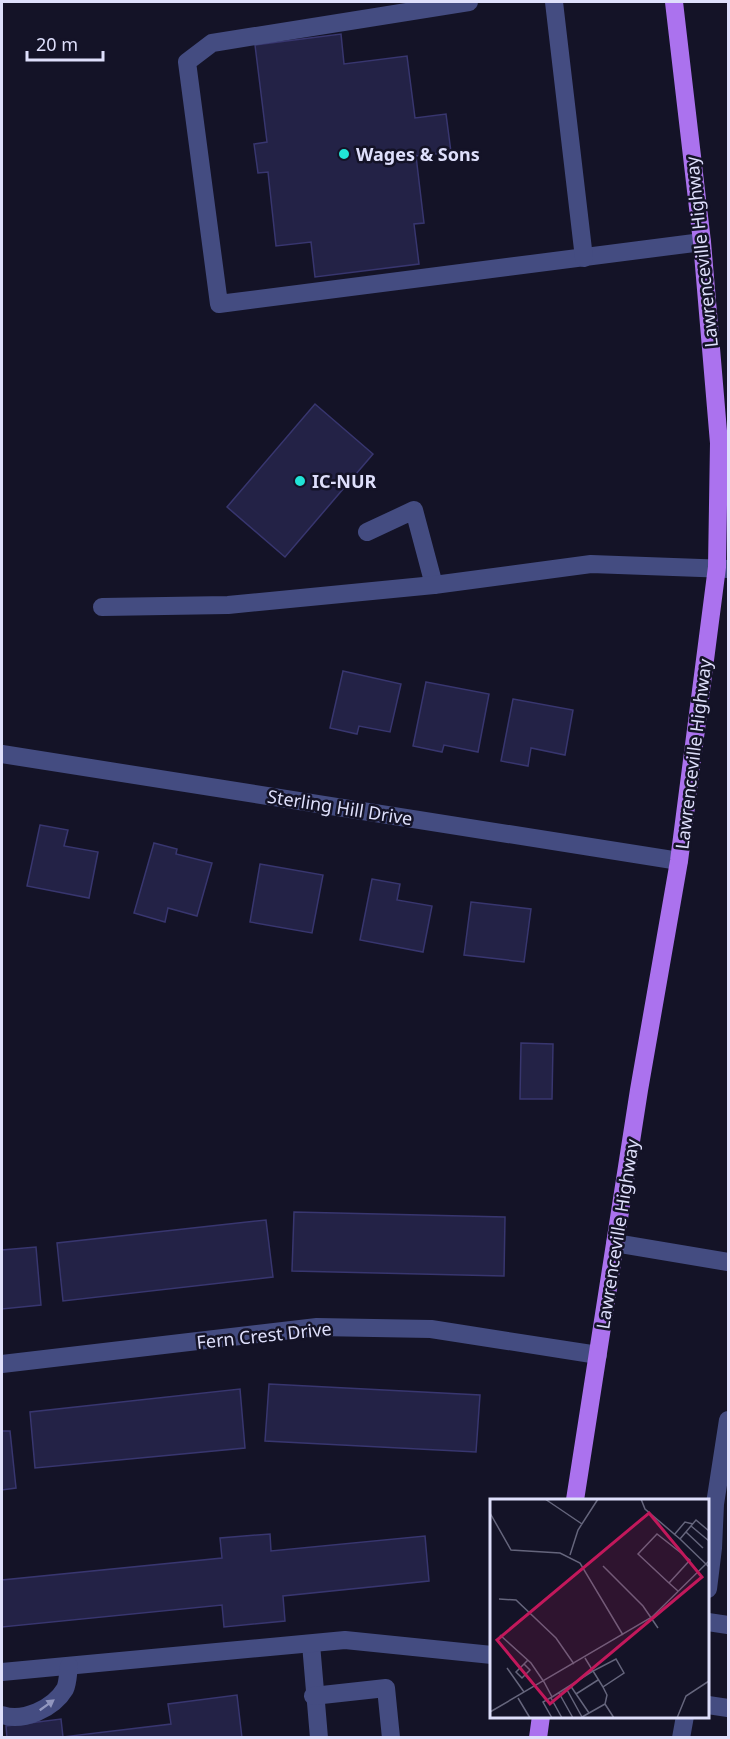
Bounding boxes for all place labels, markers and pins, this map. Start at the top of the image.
place label: Wages & Sons [356,142,480,166]
marker: Wages & Sons [337,147,351,161]
place label: IC-NUR [312,469,377,493]
marker: IC-NUR [293,474,307,488]

